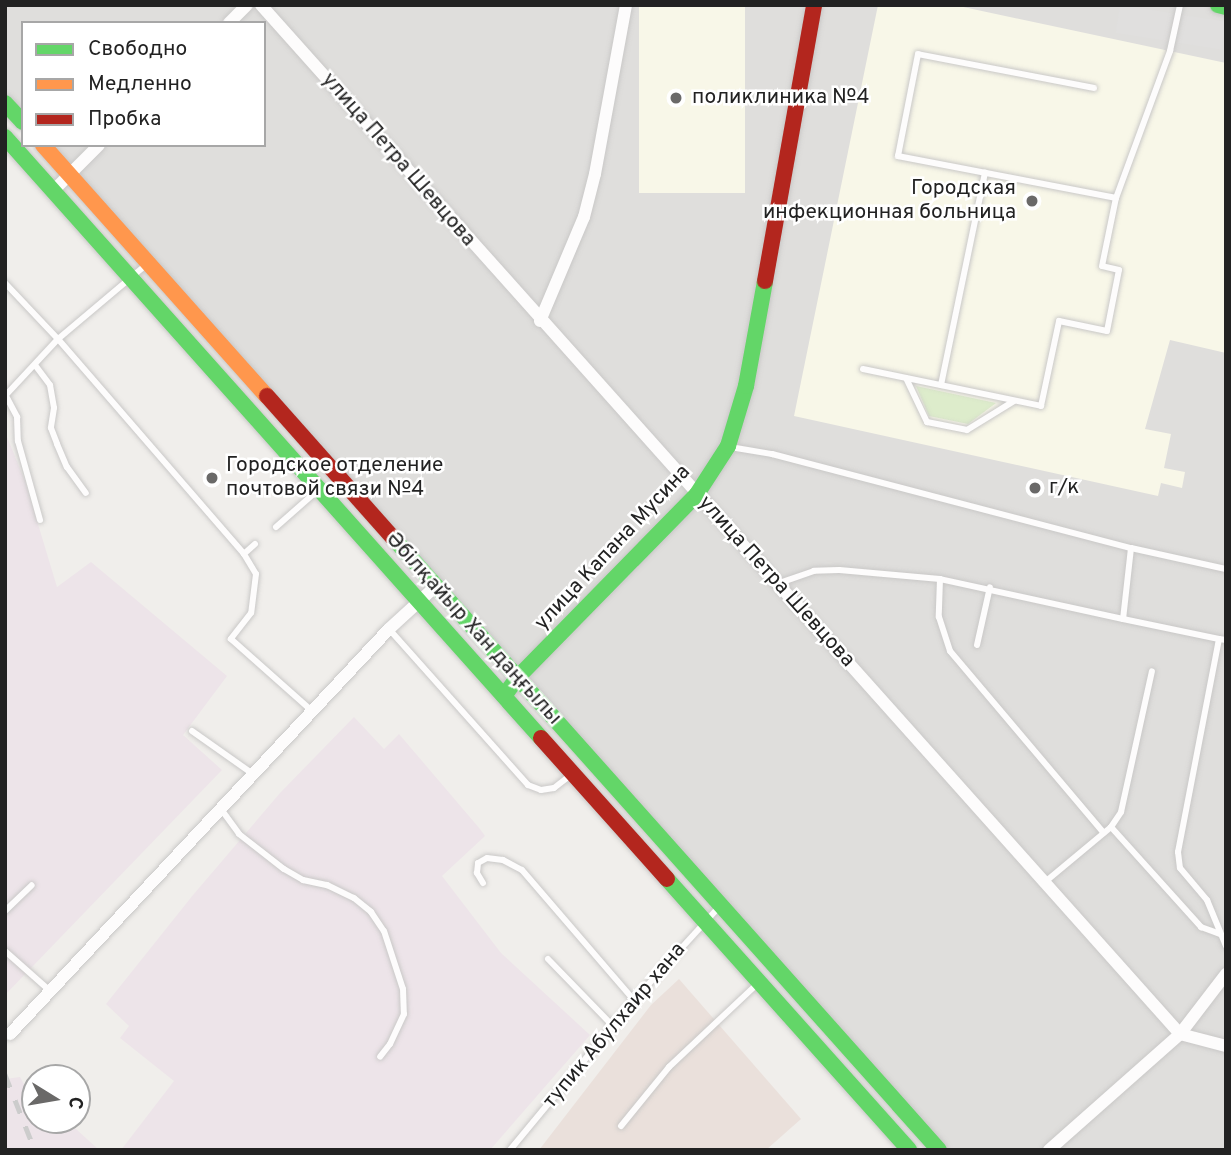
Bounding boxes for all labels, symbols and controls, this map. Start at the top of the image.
legend [21,21,266,147]
text: Свободно [88,36,187,63]
street label: улица Петра Шевцова [316,68,480,252]
text: Медленно [88,71,192,98]
place label: поликлиника №4 [692,85,870,111]
marker: поликлиника №4 [666,88,686,108]
text: Пробка [88,106,161,133]
place label: Городская инфекционная больница [763,176,1016,226]
marker: Городская инфекционная больница [1022,191,1042,211]
place label: Городское отделение почтовой связи №4 [226,453,443,503]
street label: улица Капана Мусина [530,460,696,636]
marker: Городское отделение почтовой связи №4 [204,470,220,486]
place label: г/к [1049,475,1079,501]
marker: г/к [1027,480,1043,496]
street label: улица Петра Шевцова [692,491,860,673]
street label: Әбілқайыр Хан даңғылы [380,527,566,731]
street label: тупик Абулхаир хана [538,938,692,1114]
north arrow [21,1064,91,1134]
text: С [62,1094,88,1111]

